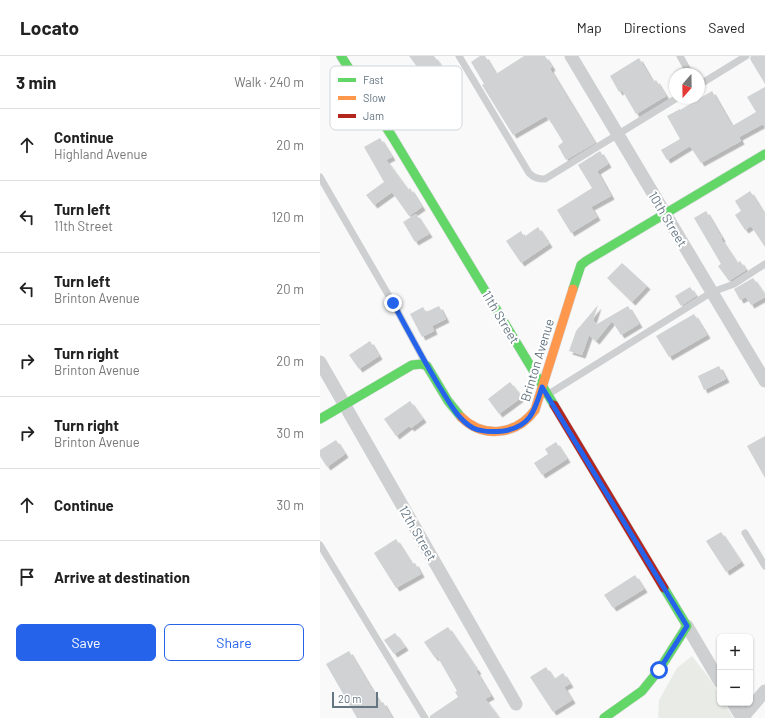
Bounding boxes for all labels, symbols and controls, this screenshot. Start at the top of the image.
text: Locato [20,16,79,39]
text: Map [577,19,602,36]
text: Directions [624,19,686,36]
text: Saved [708,19,745,36]
legend [330,66,462,130]
north arrow [669,68,705,104]
text: 3 min [16,72,56,92]
text: Fast [363,73,384,86]
text: Walk · 240 m [234,74,304,90]
text: Slow [363,91,386,104]
text: Jam [363,109,384,122]
text: Continue [54,128,114,146]
icon: ahead [16,134,38,156]
text: 20 m [276,137,304,153]
text: Highland Avenue [54,146,147,162]
street label: 10th Street [645,188,691,250]
text: Turn left [54,200,110,218]
icon: left [16,206,38,228]
text: 120 m [272,209,304,225]
text: 11th Street [54,218,113,234]
text: Turn left [54,272,110,290]
icon: left [16,278,38,300]
text: 20 m [276,281,304,297]
street label: 11th Street [479,288,523,346]
text: Brinton Avenue [54,290,140,306]
route end [384,294,402,312]
street label: Brinton Avenue [517,317,557,403]
text: Turn right [54,344,119,362]
icon: right [16,350,38,372]
text: 20 m [276,353,304,369]
text: Brinton Avenue [54,362,140,378]
text: Turn right [54,416,119,434]
icon: right [16,422,38,444]
text: 30 m [277,425,304,441]
text: Brinton Avenue [54,434,140,450]
icon: ahead [16,494,38,516]
text: Continue [54,496,114,514]
text: 30 m [277,497,304,513]
street label: 12th Street [396,502,440,564]
icon: arrive [16,566,38,588]
text: Arrive at destination [54,568,190,586]
button: Save [16,624,156,661]
button: Share [164,624,304,661]
map controls [717,634,753,706]
button: + [717,634,753,670]
route start [650,661,668,679]
button: − [717,670,753,706]
scale bar [332,690,378,709]
text: 20 m [338,692,361,705]

